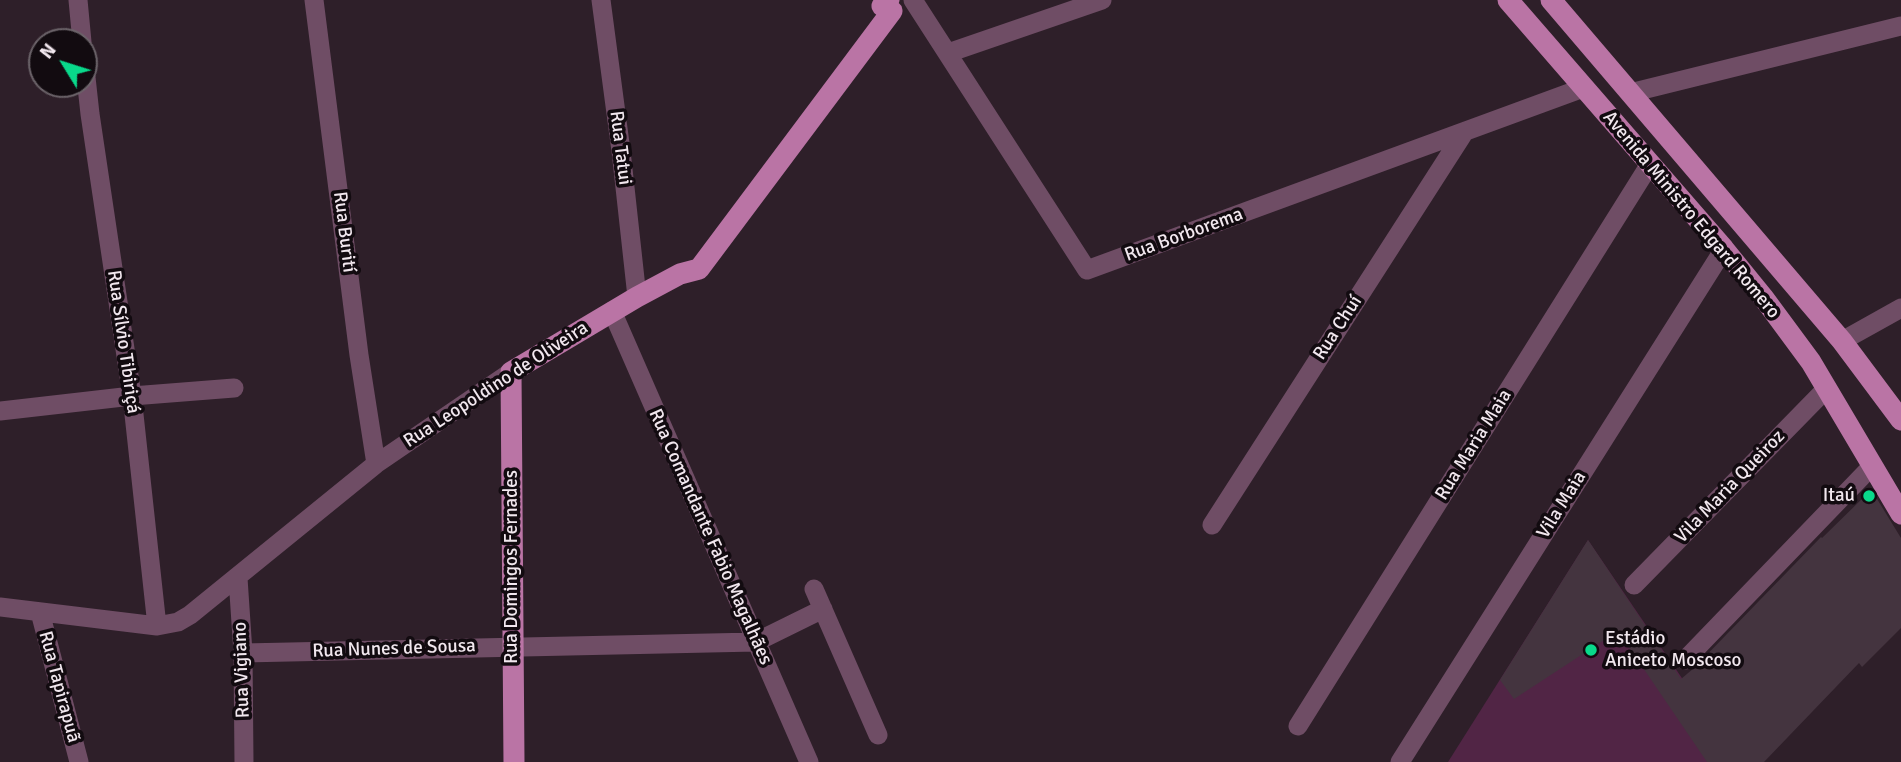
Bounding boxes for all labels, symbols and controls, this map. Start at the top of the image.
north arrow [28,28,98,98]
text: N [35,39,62,64]
street label: Avenida Ministro Edgard Romero [1597,107,1785,323]
street label: Rua Tatui [604,110,636,186]
street label: Rua Burití [328,190,360,274]
street label: Rua Borborema [1122,203,1246,267]
street label: Rua Sílvio Tibiriçá [102,269,144,415]
street label: Rua Chuí [1309,291,1367,365]
street label: Rua Leopoldino de Oliveira [400,317,592,453]
street label: Rua Maria Maia [1431,385,1517,505]
street label: Rua Comandante Fabio Magalhães [643,405,777,669]
street label: Vila Maria Queiroz [1670,426,1790,548]
street label: Vila Maia [1532,467,1592,543]
street label: Rua Domingos Fernades [501,470,523,664]
place label: Itaú [1823,485,1855,507]
marker: Itaú [1861,488,1877,504]
street label: Rua Vigiano [229,622,255,718]
place label: Estádio Aniceto Moscoso [1605,628,1741,672]
street label: Rua Tapirapuã [33,629,85,745]
street label: Rua Nunes de Sousa [312,635,476,663]
marker: Estádio Aniceto Moscoso [1583,642,1599,658]

